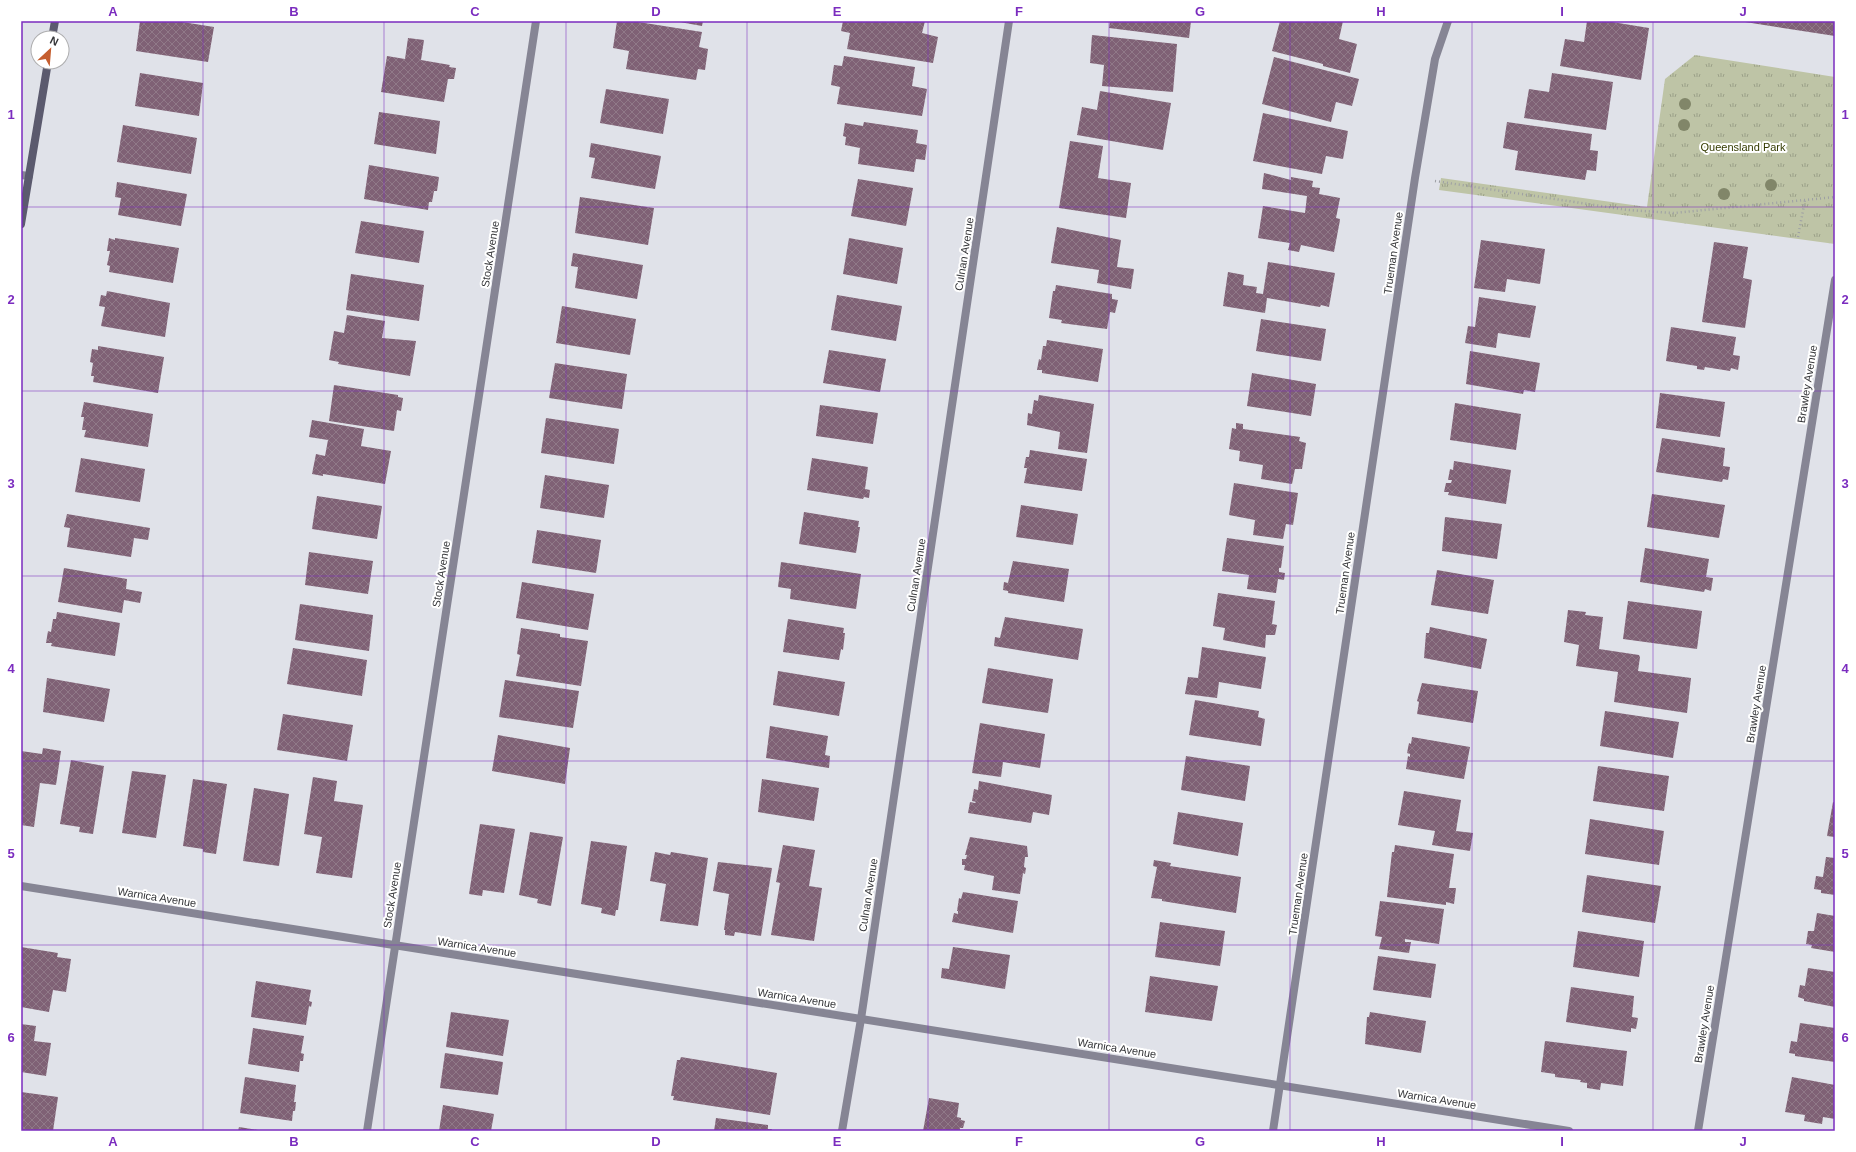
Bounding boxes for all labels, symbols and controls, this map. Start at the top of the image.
text: A [108,4,118,19]
text: B [289,4,299,19]
text: C [470,4,480,19]
text: D [651,4,661,19]
text: E [833,4,842,19]
text: F [1015,4,1023,19]
text: G [1195,4,1205,19]
text: H [1376,4,1386,19]
text: I [1560,4,1564,19]
text: J [1739,4,1747,19]
north arrow [30,30,70,70]
text: N [48,34,61,48]
text: 1 [7,107,15,122]
text: 1 [1841,107,1849,122]
park label: Queensland Park [1701,141,1786,153]
street label: Trueman Avenue [1381,211,1405,295]
street label: Culnan Avenue [952,216,976,292]
street label: Stock Avenue [479,220,501,288]
text: 2 [7,292,15,307]
text: 2 [1841,292,1849,307]
street label: Brawley Avenue [1795,344,1819,424]
text: 3 [7,476,15,491]
text: 3 [1841,476,1849,491]
street label: Trueman Avenue [1333,531,1357,615]
street label: Culnan Avenue [904,537,928,613]
street label: Stock Avenue [430,540,452,608]
text: 4 [7,661,15,676]
text: 4 [1841,661,1849,676]
street label: Brawley Avenue [1744,664,1768,744]
text: 5 [7,846,15,861]
text: 5 [1841,846,1849,861]
street label: Trueman Avenue [1286,852,1310,936]
street label: Culnan Avenue [856,857,880,933]
street label: Stock Avenue [381,861,403,929]
street label: Warnica Avenue [117,885,197,909]
street label: Warnica Avenue [437,935,517,959]
street label: Brawley Avenue [1692,984,1716,1064]
street label: Warnica Avenue [757,986,837,1010]
text: 6 [7,1030,15,1045]
text: 6 [1841,1030,1849,1045]
street label: Warnica Avenue [1077,1036,1157,1060]
street label: Warnica Avenue [1397,1087,1477,1111]
text: A [108,1134,118,1149]
text: B [289,1134,299,1149]
text: C [470,1134,480,1149]
text: D [651,1134,661,1149]
text: E [833,1134,842,1149]
text: F [1015,1134,1023,1149]
text: G [1195,1134,1205,1149]
text: H [1376,1134,1386,1149]
text: I [1560,1134,1564,1149]
text: J [1739,1134,1747,1149]

